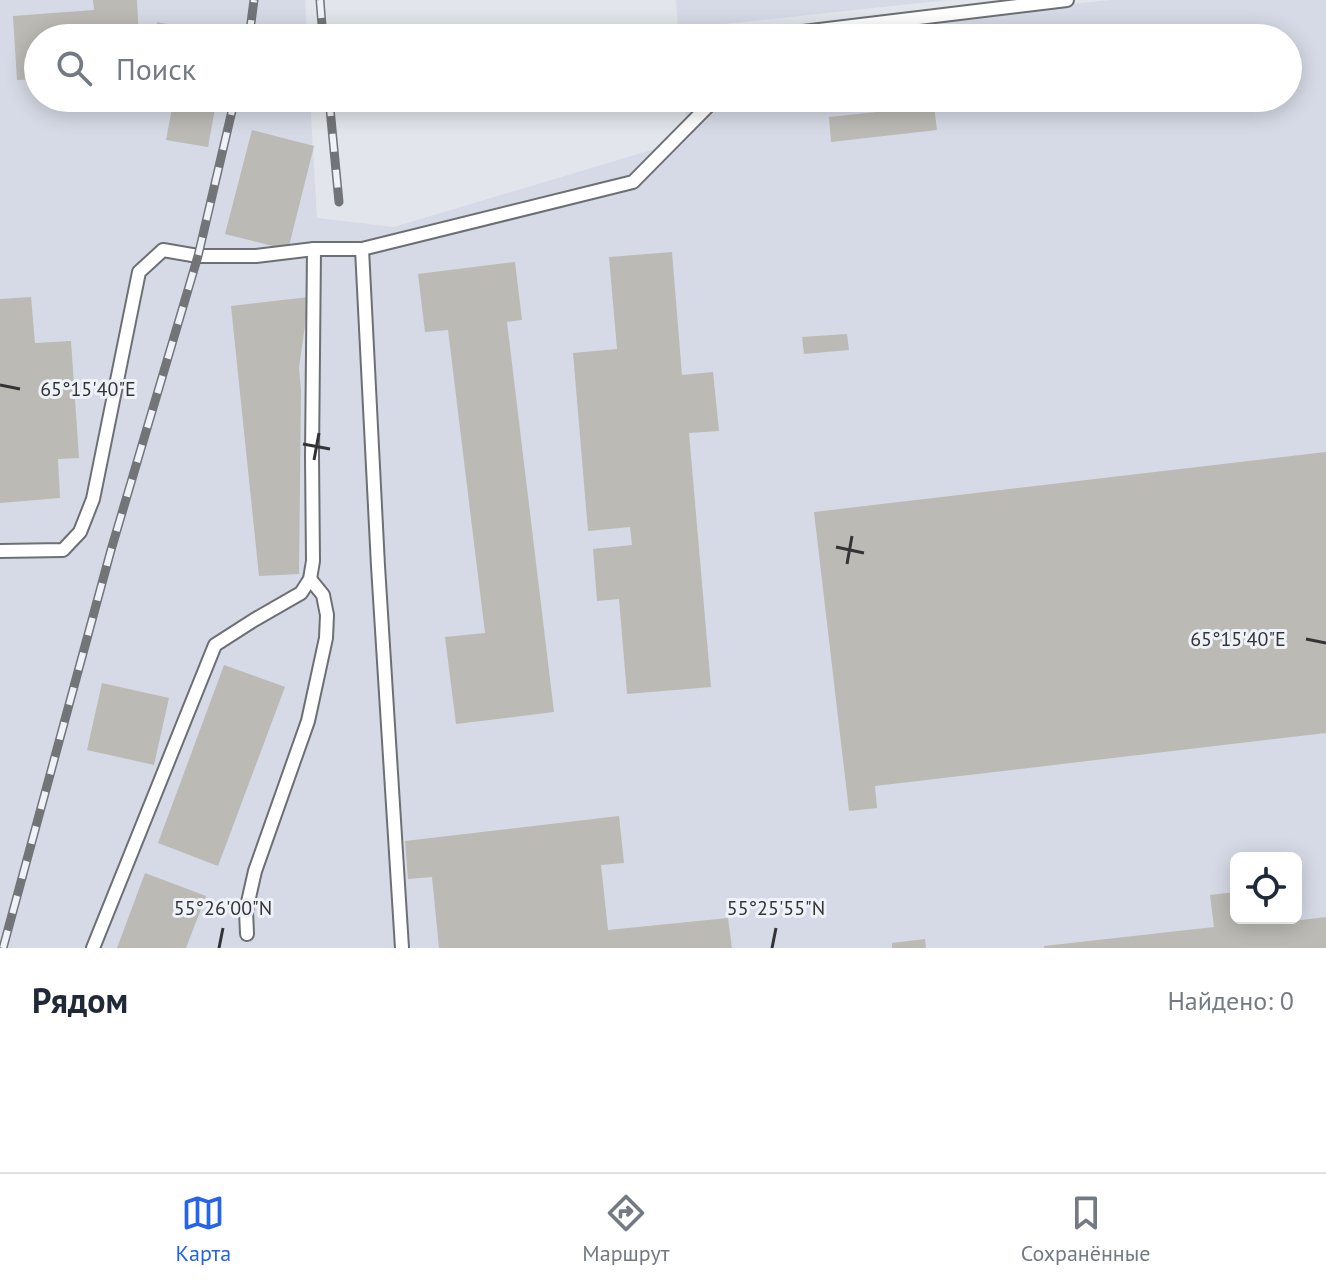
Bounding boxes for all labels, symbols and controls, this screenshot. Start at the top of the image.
search box [24,24,1302,112]
icon: search [52,46,96,90]
text: Поиск [116,49,196,88]
text: 65°15'40"E [40,376,136,402]
text: 65°15'40"E [1190,626,1286,652]
map controls [1230,852,1302,924]
button: locate [1230,852,1302,924]
text: 55°26'00"N [174,895,272,921]
text: 55°25'55"N [727,895,825,921]
text: Рядом [32,978,128,1022]
text: Найдено: 0 [1167,984,1294,1017]
tab: Карта [176,1191,231,1267]
tab: Маршрут [582,1191,669,1267]
tab: Сохранённые [1021,1191,1150,1267]

